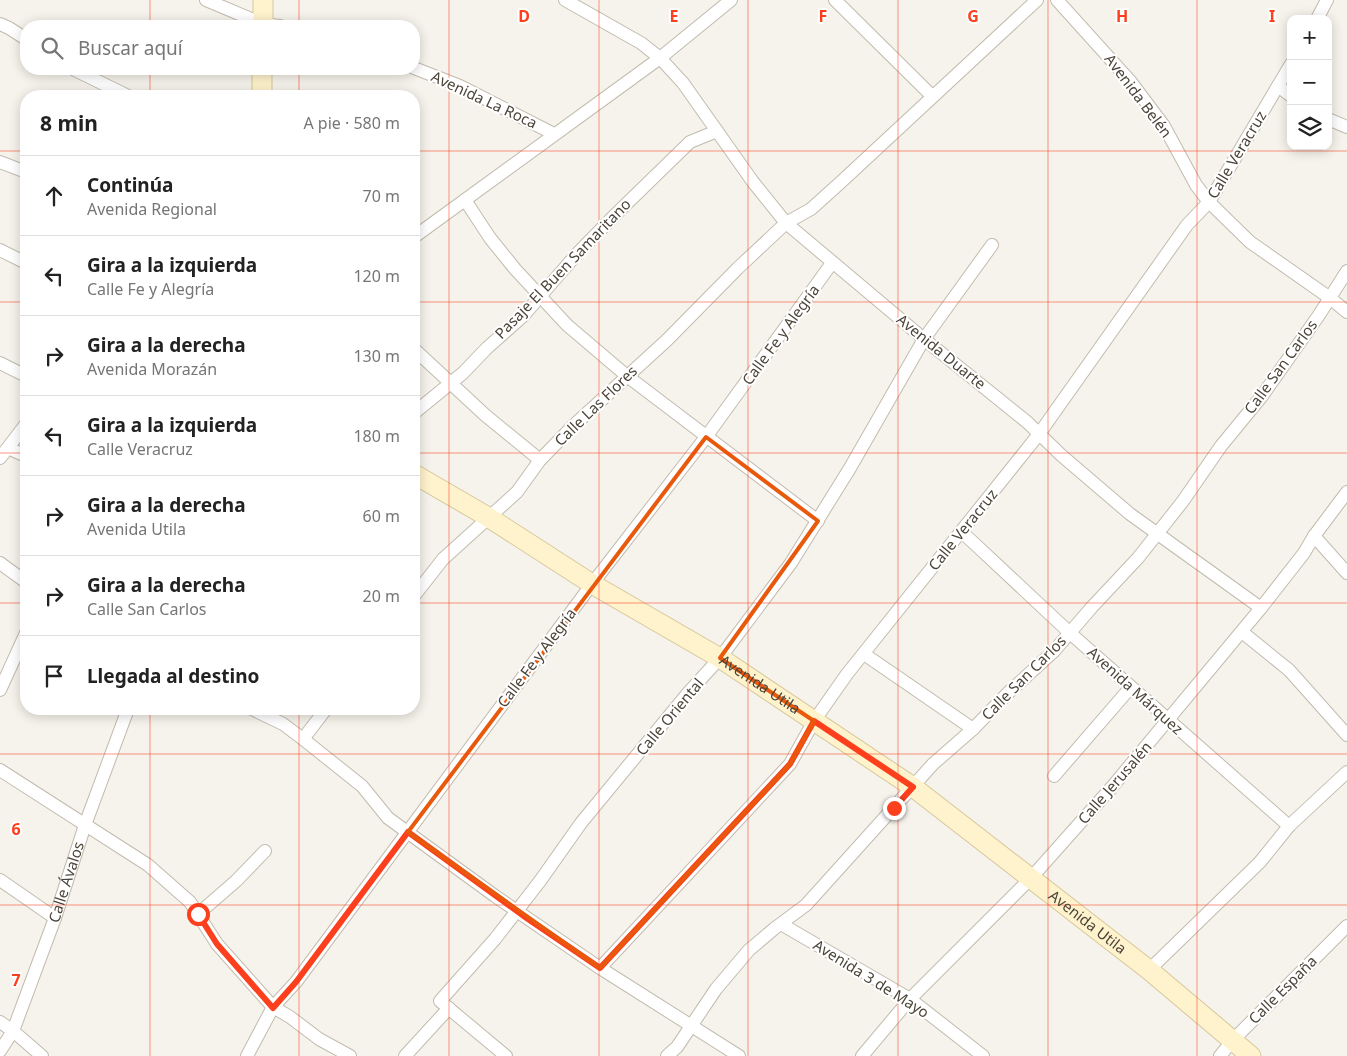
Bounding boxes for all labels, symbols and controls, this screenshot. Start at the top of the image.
text: D [518,5,530,27]
text: E [670,5,679,27]
text: F [819,5,827,27]
text: G [967,5,979,27]
text: H [1116,5,1128,27]
text: I [1269,5,1275,27]
map controls [1287,15,1332,150]
button: + [1287,15,1332,60]
search box [20,20,420,75]
icon: search [38,34,66,62]
text: Buscar aquí [78,35,183,61]
street label: Avenida Belén [1101,49,1177,141]
button: − [1287,60,1332,105]
street label: Avenida La Roca [428,66,541,132]
button: layers [1287,105,1332,150]
street label: Calle Veracruz [1202,107,1270,202]
text: 8 min [40,109,98,137]
text: A pie · 580 m [303,112,400,134]
text: Continúa [87,172,173,198]
icon: ahead [40,182,68,210]
text: 70 m [363,185,400,207]
street label: Pasaje El Buen Samaritano [490,194,635,343]
text: Avenida Regional [87,198,217,220]
text: Gira a la izquierda [87,252,257,278]
icon: left [40,262,68,290]
text: 120 m [353,265,400,287]
text: Calle Fe y Alegría [87,278,214,300]
street label: Calle Fe y Alegría [737,280,823,389]
street label: Avenida Duarte [893,309,990,393]
street label: Calle San Carlos [1239,315,1321,418]
text: Gira a la derecha [87,332,246,358]
icon: right [40,342,68,370]
text: 130 m [353,345,400,367]
text: Avenida Morazán [87,358,217,380]
street label: Calle Las Flores [550,361,641,450]
text: Gira a la izquierda [87,412,257,438]
icon: left [40,422,68,450]
text: 180 m [353,425,400,447]
text: Calle Veracruz [87,438,193,460]
street label: Calle Veracruz [923,485,1001,574]
text: Gira a la derecha [87,492,246,518]
icon: right [40,502,68,530]
text: 60 m [363,505,400,527]
text: Avenida Utila [87,518,186,540]
text: Gira a la derecha [87,572,246,598]
icon: right [40,582,68,610]
text: 20 m [363,585,400,607]
text: Calle San Carlos [87,598,207,620]
street label: Calle Fe y Alegría [492,604,580,711]
street label: Calle San Carlos [977,631,1070,724]
street label: Avenida Márquez [1084,642,1188,739]
street label: Avenida Utila [716,650,805,718]
icon: arrive [40,662,68,690]
text: Llegada al destino [87,663,259,689]
street label: Calle Oriental [631,673,707,759]
street label: Calle Jerusalén [1073,737,1156,828]
route end [883,797,906,820]
text: 6 [11,818,21,840]
street label: Calle Ávalos [43,839,88,925]
street label: Avenida Utila [1045,885,1131,958]
route start [187,903,210,926]
street label: Avenida 3 de Mayo [810,934,933,1022]
street label: Calle España [1244,951,1321,1028]
text: 7 [11,969,21,991]

